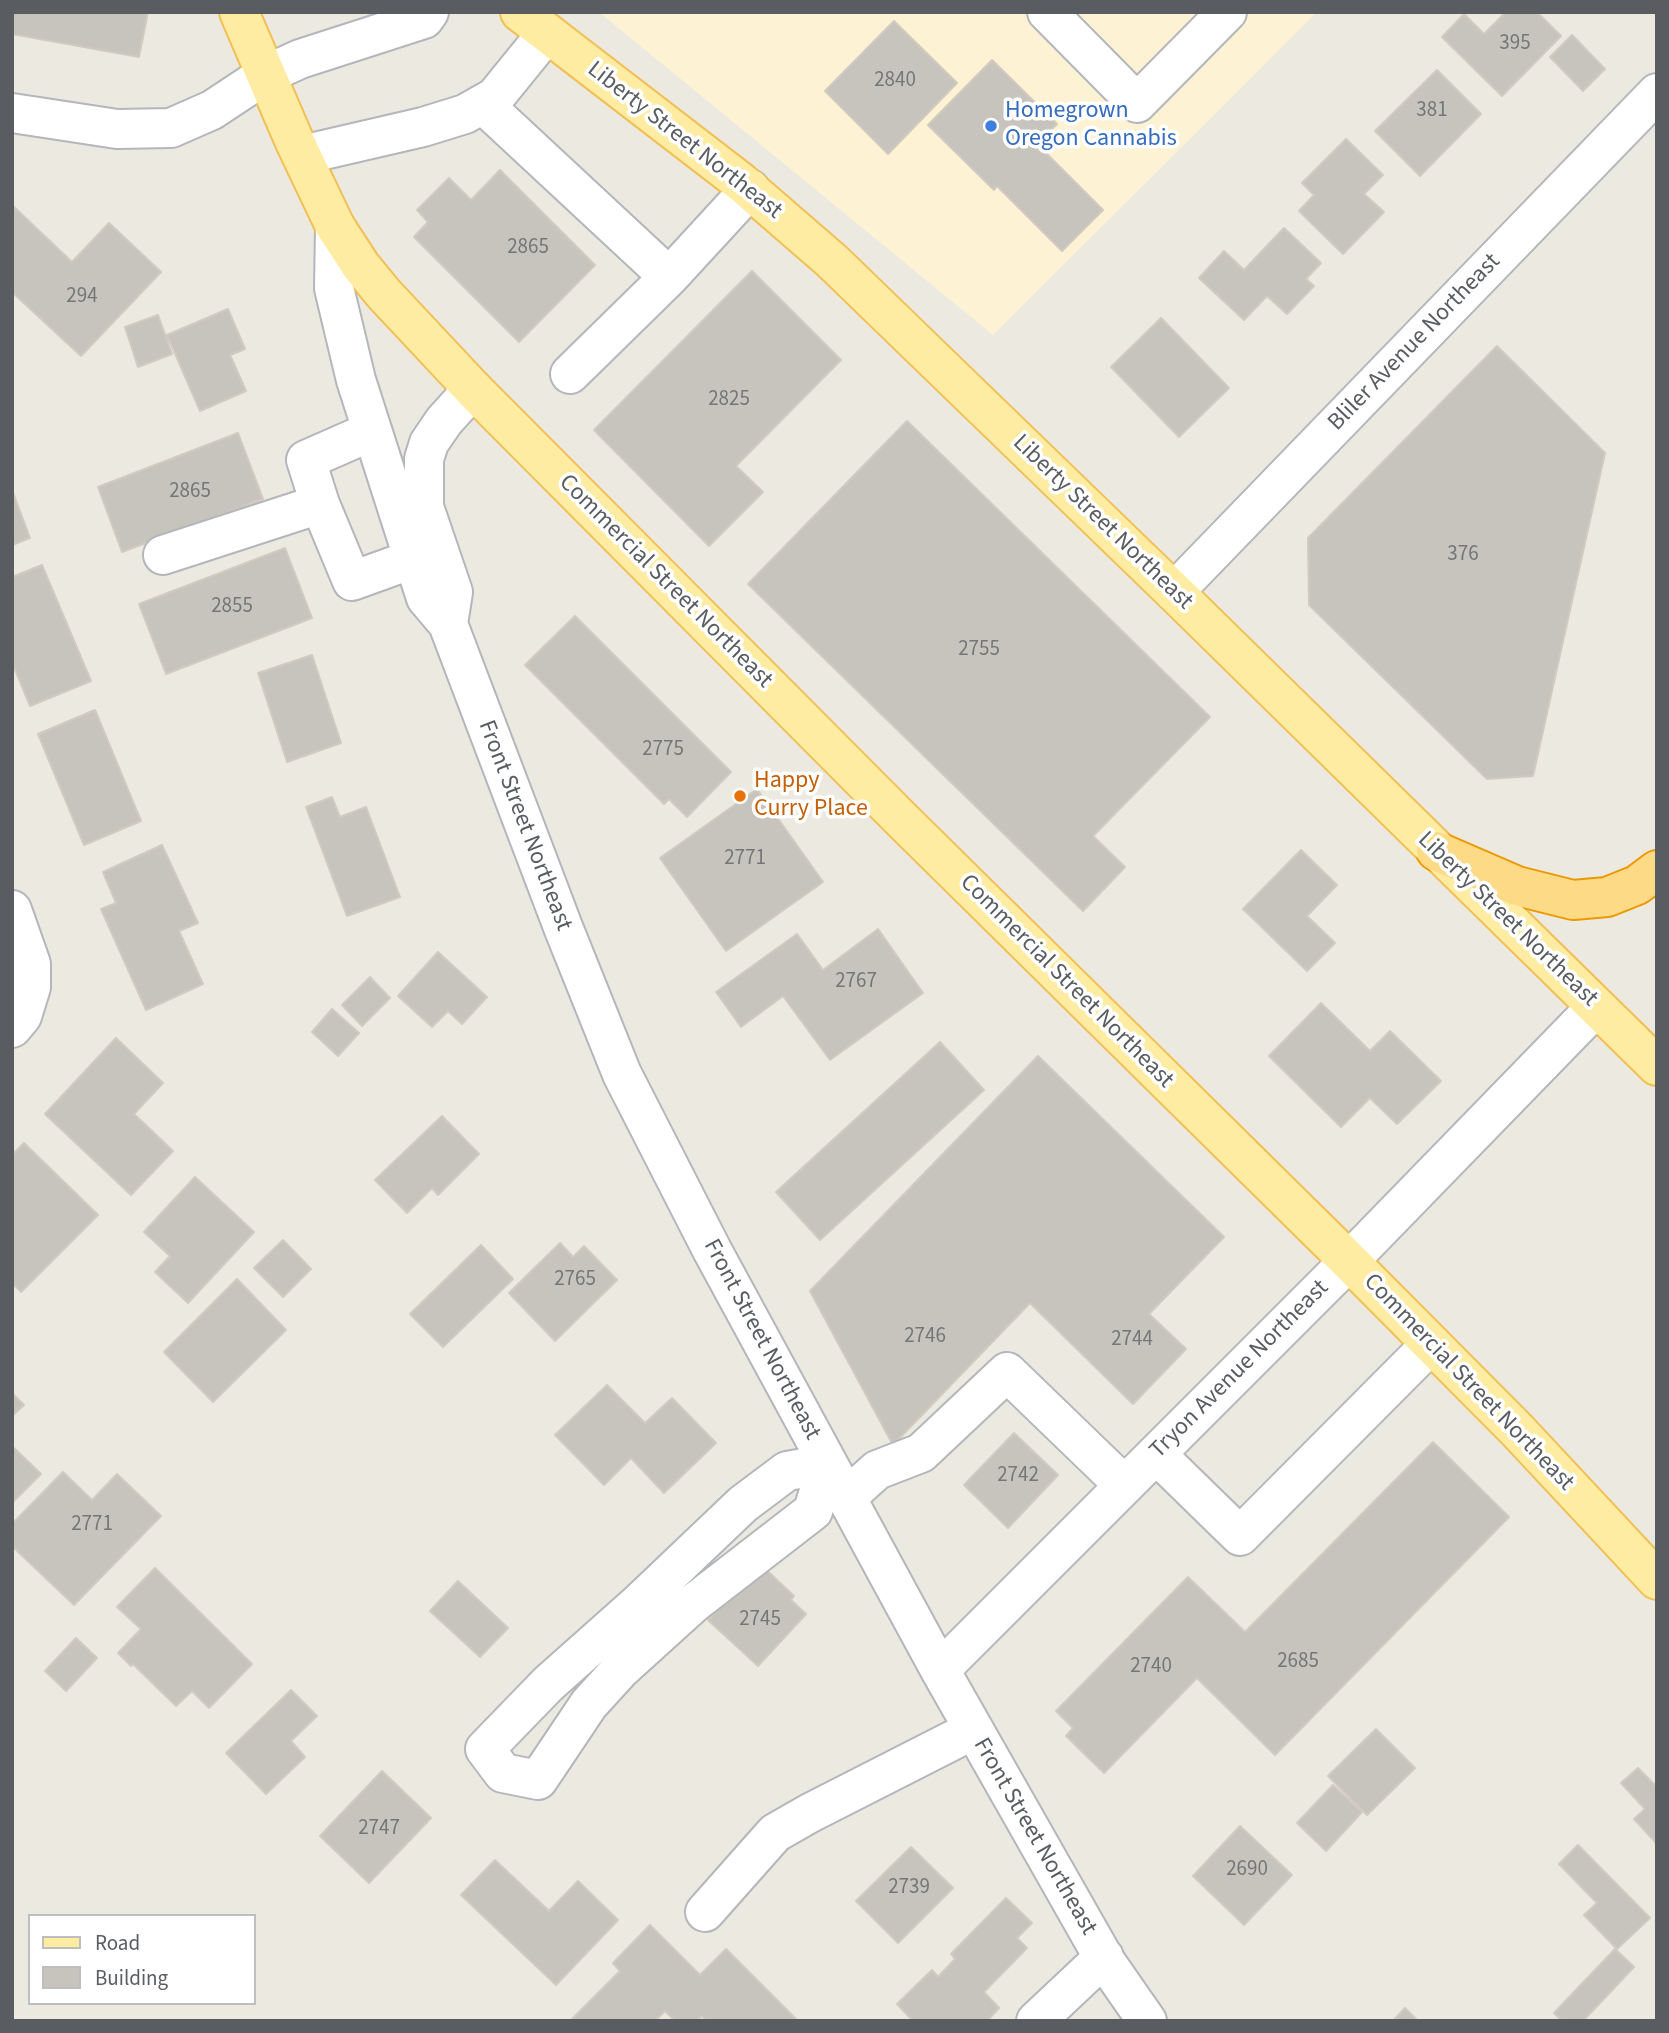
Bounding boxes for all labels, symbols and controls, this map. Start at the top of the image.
house number: 395 [1499,31,1531,57]
street label: Liberty Street Northeast [581,56,787,226]
house number: 2840 [874,68,916,94]
place label: Homegrown Oregon Cannabis [1005,98,1177,154]
house number: 381 [1416,98,1448,124]
marker: Homegrown Oregon Cannabis [983,118,999,134]
house number: 2865 [507,235,549,261]
street label: Bliler Avenue Northeast [1323,248,1507,438]
house number: 294 [66,284,98,310]
house number: 2825 [708,387,750,413]
street label: Liberty Street Northeast [1006,429,1198,617]
street label: Commercial Street Northeast [552,469,778,695]
house number: 2865 [169,479,211,505]
house number: 376 [1447,542,1479,568]
house number: 2855 [211,594,253,620]
house number: 2755 [958,637,1000,663]
street label: Front Street Northeast [471,717,577,935]
house number: 2775 [642,737,684,763]
place label: Happy Curry Place [754,768,868,824]
marker: Happy Curry Place [732,788,748,804]
street label: Liberty Street Northeast [1411,826,1603,1014]
house number: 2771 [724,846,766,872]
street label: Commercial Street Northeast [953,869,1179,1095]
house number: 2767 [835,969,877,995]
street label: Front Street Northeast [696,1235,826,1445]
house number: 2765 [554,1267,596,1293]
street label: Commercial Street Northeast [1357,1268,1579,1498]
street label: Tryon Avenue Northeast [1145,1275,1335,1465]
house number: 2746 [904,1324,946,1350]
house number: 2744 [1111,1327,1153,1353]
house number: 2742 [997,1463,1039,1489]
house number: 2771 [71,1512,113,1538]
house number: 2745 [739,1607,781,1633]
house number: 2685 [1277,1649,1319,1675]
house number: 2740 [1130,1654,1172,1680]
street label: Front Street Northeast [966,1733,1102,1941]
house number: 2747 [358,1816,400,1842]
house number: 2690 [1226,1857,1268,1883]
house number: 2739 [888,1875,930,1901]
legend [28,1914,256,2005]
text: Road [95,1928,140,1958]
text: Building [95,1963,168,1993]

